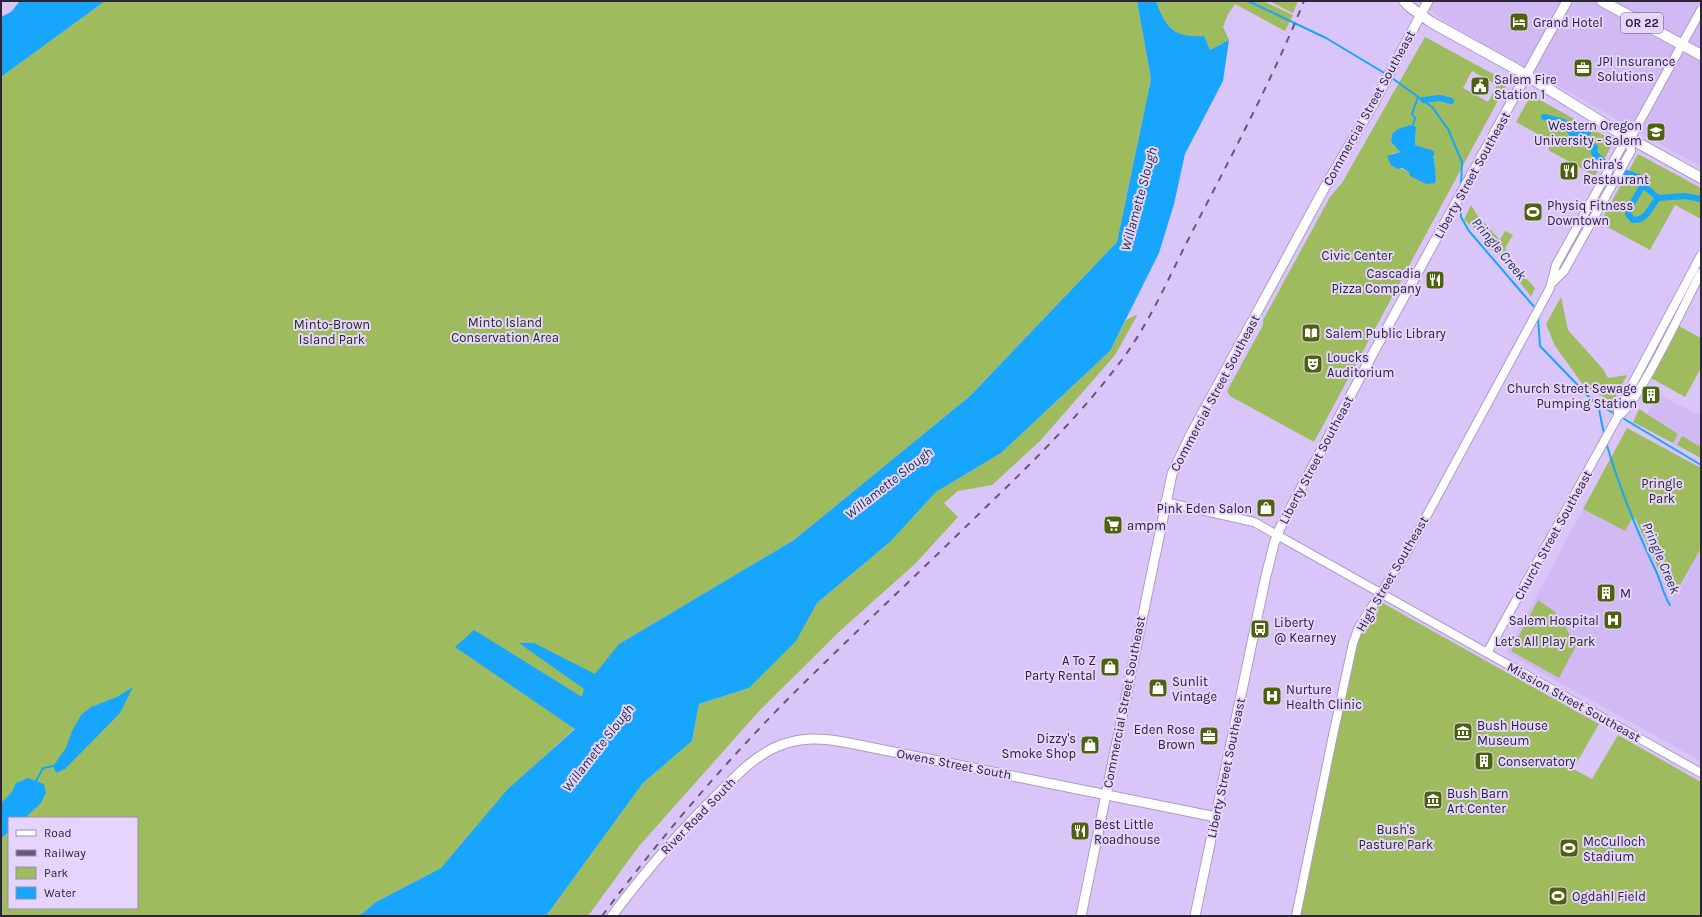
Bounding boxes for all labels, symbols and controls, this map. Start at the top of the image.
hotel icon: Grand Hotel [1508,11,1530,33]
road number: OR 22 [1621,13,1663,33]
place label: Grand Hotel [1533,15,1603,30]
street label: Commercial Street Southeast [1320,28,1418,188]
place label: JPI Insurance Solutions [1597,54,1676,84]
office icon: JPI Insurance Solutions [1572,57,1594,79]
place label: Salem Fire Station 1 [1494,72,1557,102]
public building icon: Salem Fire Station 1 [1469,75,1491,97]
street label: Liberty Street Southeast [1431,109,1513,241]
place label: Western Oregon University - Salem [1534,118,1642,148]
school or university icon: Western Oregon University - Salem [1645,121,1667,143]
water label: Willamette Slough [1117,145,1161,253]
place label: Chira's Restaurant [1583,157,1649,187]
restaurant icon: Chira's Restaurant [1558,160,1580,182]
place label: Physiq Fitness Downtown [1547,198,1633,228]
sports icon: Physiq Fitness Downtown [1522,201,1544,223]
water label: Pringle Creek [1468,214,1530,284]
park label: Civic Center [1322,248,1393,263]
place label: Cascadia Pizza Company [1331,266,1421,296]
restaurant icon: Cascadia Pizza Company [1424,269,1446,291]
street label: Commercial Street Southeast [1167,312,1263,474]
park label: Minto Island Conservation Area [451,315,559,345]
park label: Minto-Brown Island Park [294,317,370,347]
library icon: Salem Public Library [1300,322,1322,344]
place label: Salem Public Library [1325,326,1446,341]
place label: Loucks Auditorium [1327,350,1395,380]
theatre icon: Loucks Auditorium [1302,353,1324,375]
place label: Church Street Sewage Pumping Station [1507,381,1637,411]
building icon: Church Street Sewage Pumping Station [1640,384,1662,406]
street label: Liberty Street Southeast [1276,393,1356,527]
water label: Willamette Slough [842,443,936,523]
street label: Church Street Southeast [1511,467,1595,602]
park label: Pringle Park [1641,476,1683,506]
shop icon: Pink Eden Salon [1255,497,1277,519]
place label: Pink Eden Salon [1156,501,1252,516]
supermarket icon: ampm [1102,514,1124,536]
street label: High Street Southeast [1353,514,1431,634]
place label: ampm [1127,518,1166,533]
water label: Pringle Creek [1638,520,1684,597]
building icon: M [1595,582,1617,604]
place label: M [1620,586,1631,601]
hospital icon: Salem Hospital [1602,609,1624,631]
place label: Salem Hospital [1509,613,1599,628]
street label: Commercial Street Southeast [1100,615,1148,789]
place label: Liberty @ Kearney [1274,615,1336,645]
bus stop icon: Liberty @ Kearney [1249,618,1271,640]
park label: Let's All Play Park [1495,634,1595,649]
place label: A To Z Party Rental [1025,653,1096,683]
shop icon: A To Z Party Rental [1099,656,1121,678]
street label: Mission Street Southeast [1505,659,1643,745]
place label: Sunlit Vintage [1172,674,1217,704]
shop icon: Sunlit Vintage [1147,677,1169,699]
place label: Nurture Health Clinic [1286,682,1362,712]
hospital icon: Nurture Health Clinic [1261,685,1283,707]
street label: Liberty Street Southeast [1204,696,1248,839]
water label: Willamette Slough [558,701,638,795]
place label: Bush House Museum [1477,718,1548,748]
museum icon: Bush House Museum [1452,721,1474,743]
place label: Eden Rose Brown [1134,722,1195,752]
office icon: Eden Rose Brown [1198,725,1220,747]
place label: Dizzy's Smoke Shop [1001,731,1076,761]
shop icon: Dizzy's Smoke Shop [1079,734,1101,756]
street label: Owens Street South [895,746,1013,782]
building icon: Conservatory [1473,750,1495,772]
place label: Conservatory [1498,754,1576,769]
street label: River Road South [657,774,739,858]
place label: Bush Barn Art Center [1447,786,1509,816]
museum icon: Bush Barn Art Center [1422,789,1444,811]
legend [8,817,138,909]
place label: Best Little Roadhouse [1094,817,1161,847]
restaurant icon: Best Little Roadhouse [1069,820,1091,842]
park label: Bush's Pasture Park [1359,822,1433,852]
text: Road [44,826,72,840]
place label: McCulloch Stadium [1583,834,1646,864]
sports icon: McCulloch Stadium [1558,837,1580,859]
text: Railway [44,846,86,860]
text: Park [44,866,69,880]
sports icon: Ogdahl Field [1547,885,1569,907]
text: Water [44,886,77,900]
place label: Ogdahl Field [1572,889,1646,904]

